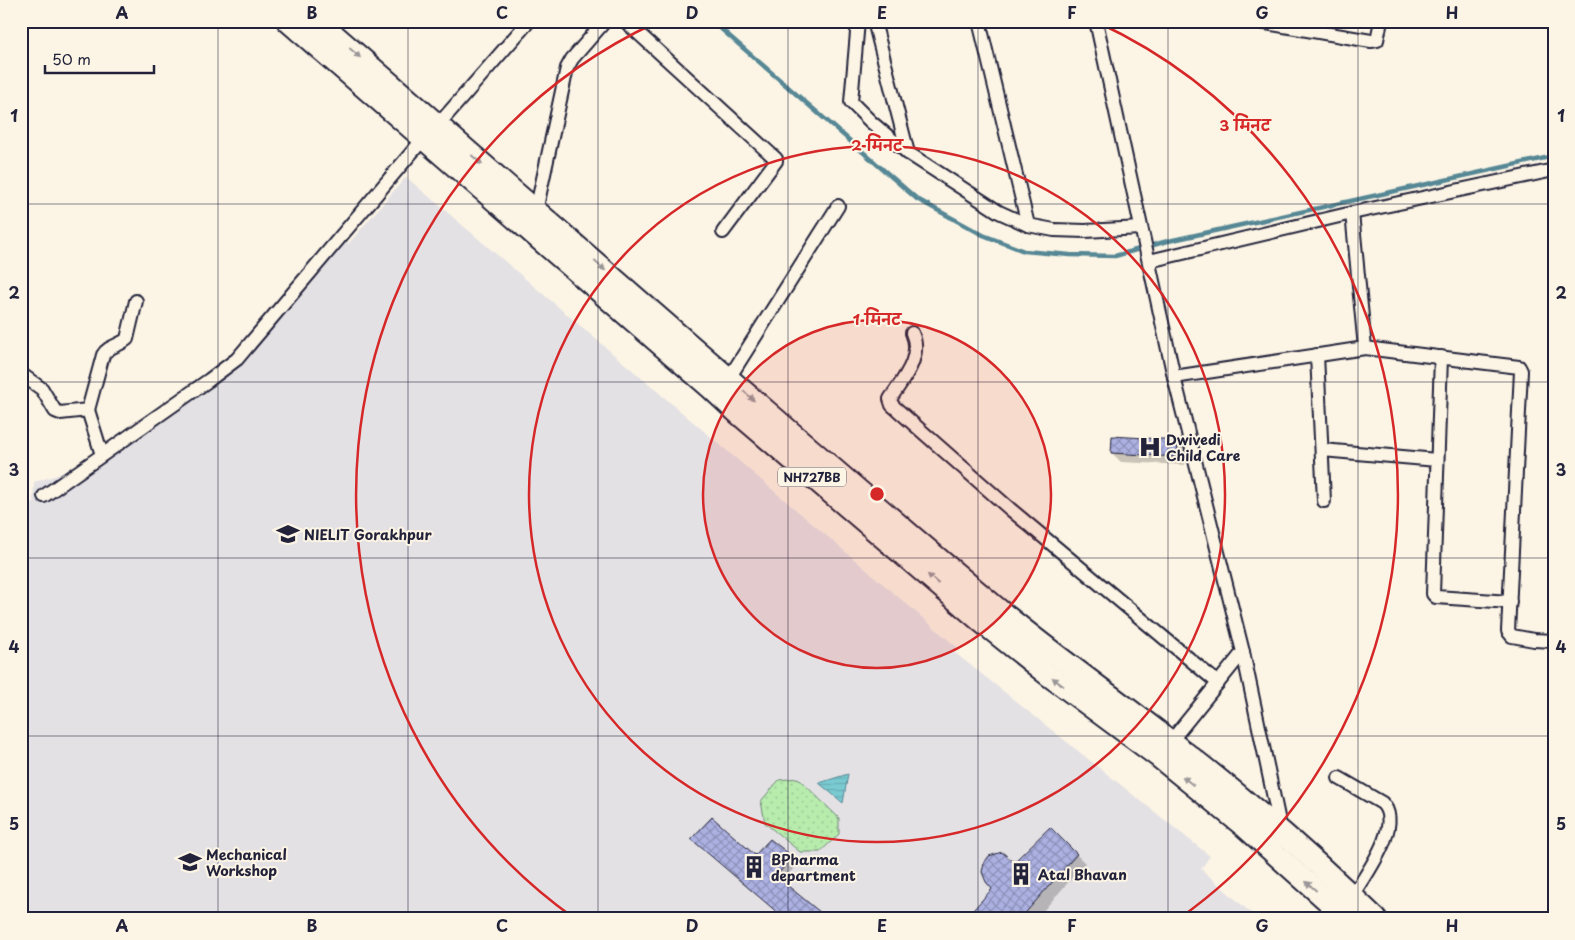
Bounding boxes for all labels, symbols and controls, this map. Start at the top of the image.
text: A [116,0,129,24]
text: B [307,0,318,24]
text: C [496,0,508,24]
text: D [686,0,698,24]
text: E [877,0,887,24]
text: F [1067,0,1077,24]
text: G [1255,0,1269,24]
text: H [1446,0,1458,24]
scale bar [45,42,154,74]
text: 50 m [52,47,91,70]
one-way arrow [349,47,361,58]
text: 1 [10,103,18,127]
text: 1 [1557,103,1565,127]
text: 3 मिनट [1219,113,1272,136]
text: 2 मिनट [851,133,904,156]
one-way arrow [471,154,483,166]
one-way arrow [594,260,606,272]
text: 2 [8,280,20,304]
text: 2 [1555,280,1567,304]
text: 1 मिनट [853,307,902,330]
one-way arrow [743,390,755,402]
place label: Dwivedi Child Care [1166,429,1241,466]
hospital icon: Dwivedi Child Care [1137,434,1163,460]
text: 3 [9,457,19,481]
text: 3 [1556,457,1566,481]
road number: NH727BB [778,468,846,487]
centre of rings [868,485,886,503]
school or university icon: NIELIT Gorakhpur [275,521,301,547]
place label: NIELIT Gorakhpur [304,524,432,545]
one-way arrow [926,574,939,585]
text: 4 [9,634,20,658]
text: 4 [1556,634,1567,658]
one-way arrow [1052,677,1065,688]
one-way arrow [1182,775,1195,786]
text: 5 [9,811,19,835]
text: 5 [1556,811,1566,835]
place label: Mechanical Workshop [206,844,287,881]
school or university icon: Mechanical Workshop [177,849,203,875]
place label: BPharma department [771,849,856,886]
building icon: BPharma department [741,854,767,880]
building icon: Atal Bhavan [1008,861,1034,887]
place label: Atal Bhavan [1038,864,1127,885]
one-way arrow [1306,880,1318,892]
text: A [116,913,129,937]
text: B [307,913,318,937]
text: C [496,913,508,937]
text: D [686,913,698,937]
text: E [877,913,887,937]
text: F [1067,913,1077,937]
text: G [1255,913,1269,937]
text: H [1446,913,1458,937]

